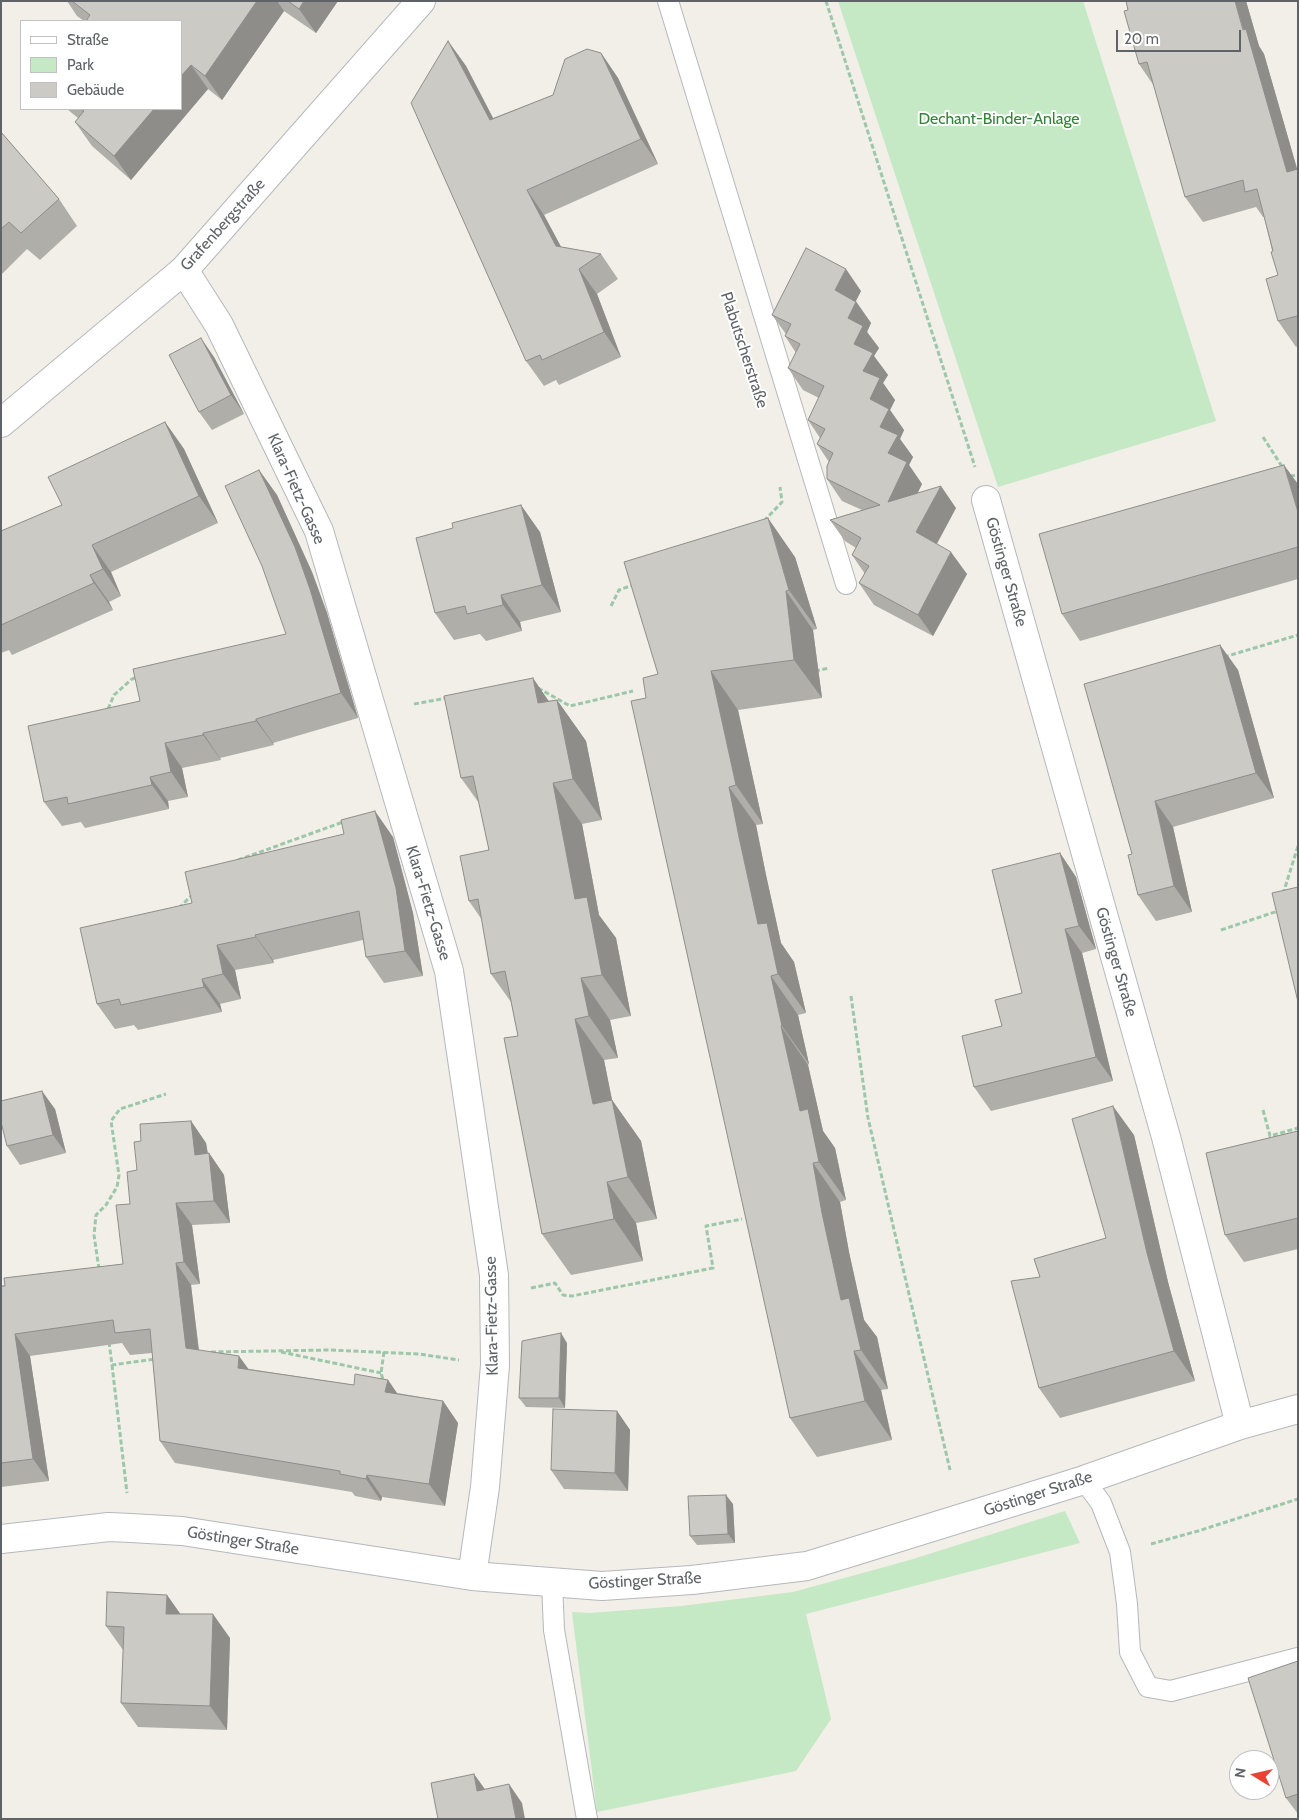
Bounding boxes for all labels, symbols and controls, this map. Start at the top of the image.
legend [20,20,182,110]
scale bar [1119,20,1244,52]
text: 20 m [1124,30,1159,48]
text: Straße [67,31,109,49]
text: Park [67,56,94,74]
text: Gebäude [67,81,124,99]
park label: Dechant-Binder-Anlage [918,109,1080,129]
street label: Grafenbergstraße [177,175,269,275]
street label: Plabutscherstraße [716,290,772,410]
street label: Klara-Fietz-Gasse [263,431,329,547]
street label: Göstinger Straße [981,515,1031,629]
street label: Klara-Fietz-Gasse [401,843,455,963]
street label: Göstinger Straße [1091,905,1141,1019]
street label: Klara-Fietz-Gasse [481,1256,503,1376]
street label: Göstinger Straße [981,1467,1095,1521]
street label: Göstinger Straße [186,1523,300,1559]
street label: Göstinger Straße [588,1568,702,1594]
north arrow [1229,1750,1279,1800]
text: N [1231,1767,1250,1779]

